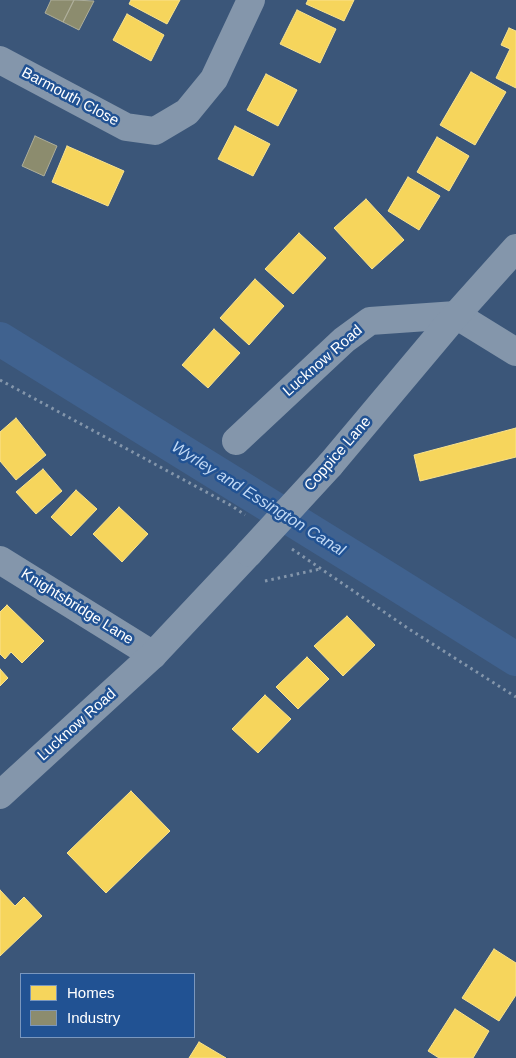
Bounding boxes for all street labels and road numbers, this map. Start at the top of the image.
street label: Barmouth Close [18,64,122,130]
street label: Lucknow Road [280,322,366,400]
street label: Coppice Lane [301,413,375,495]
street label: Knightsbridge Lane [17,565,137,649]
street label: Lucknow Road [34,685,120,765]

